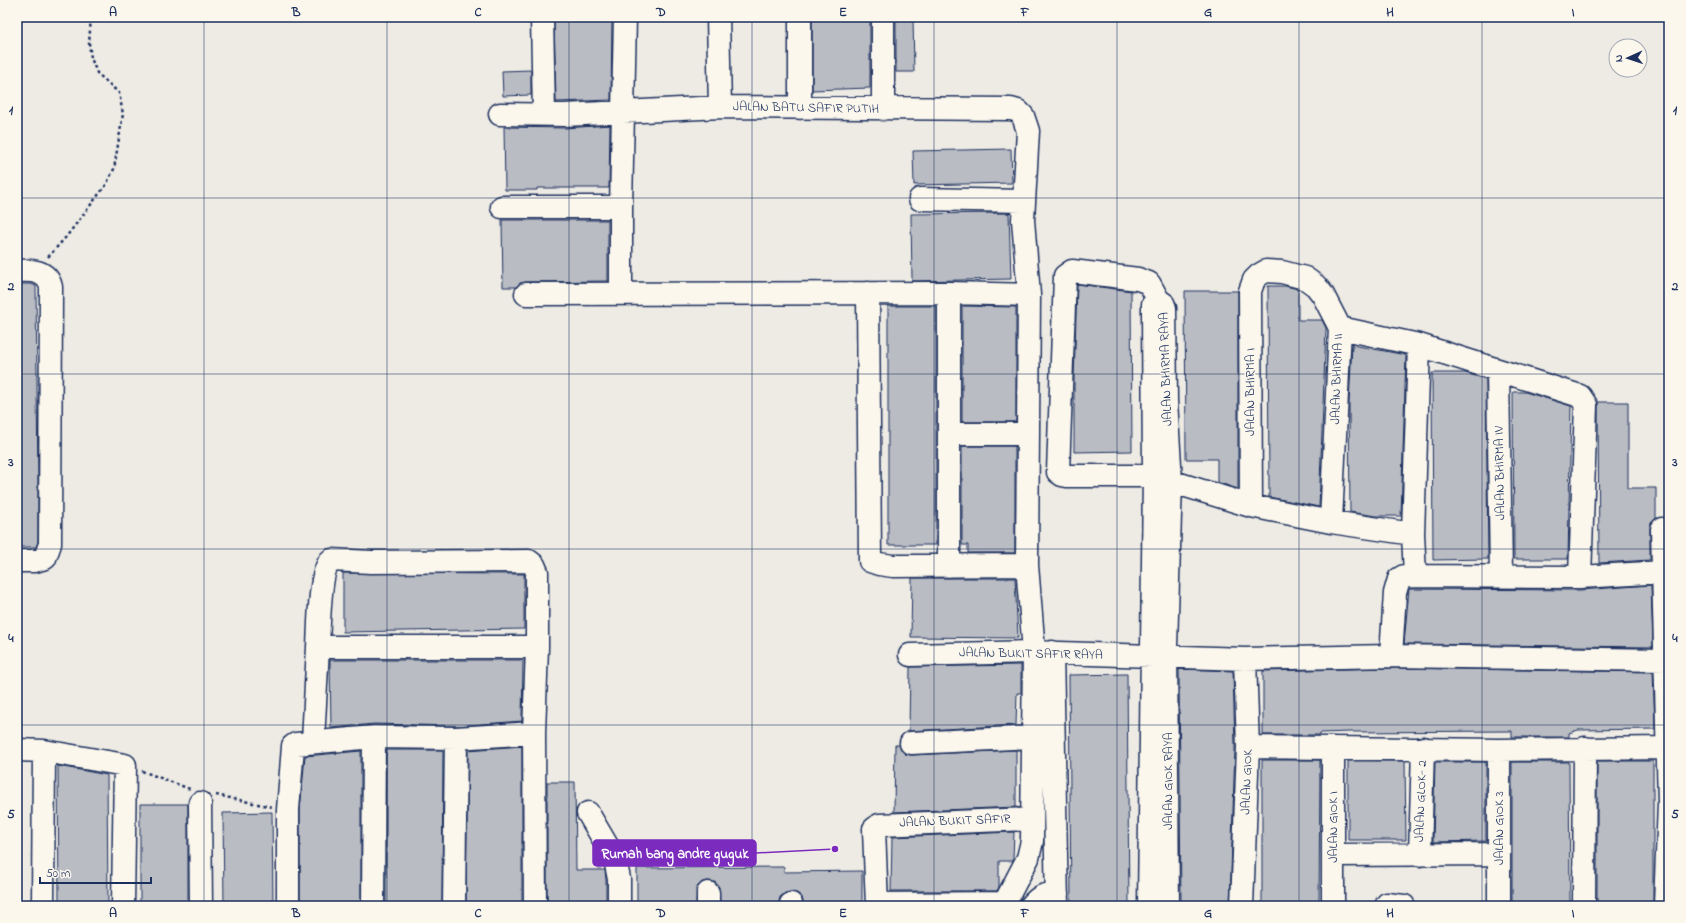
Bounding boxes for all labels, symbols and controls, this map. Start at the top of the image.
text: A [109,3,117,22]
text: B [291,3,301,22]
text: C [474,3,482,22]
text: D [655,3,666,22]
text: E [839,3,847,22]
text: F [1020,3,1030,22]
text: G [1204,3,1212,22]
text: H [1386,3,1394,22]
text: I [1571,3,1575,22]
north arrow [1608,38,1648,78]
text: N [1611,54,1627,63]
street label: JALAN BATU SAFIR PUTIH [733,97,879,119]
text: 1 [9,101,14,120]
text: 1 [1673,101,1678,120]
text: 2 [7,277,15,296]
text: 2 [1671,277,1679,296]
street label: JALAN BHIRMA RAYA [1155,312,1177,426]
street label: JALAN BHIRMA II [1326,333,1348,425]
street label: JALAN BHIRMA I [1241,348,1260,436]
street label: JALAN BHIRMA IV [1490,425,1510,520]
text: 3 [7,453,14,472]
text: 3 [1671,453,1678,472]
text: 4 [7,629,14,648]
text: 4 [1671,629,1678,648]
street label: JALAN BUKIT SAFIR RAYA [959,643,1103,665]
street label: JALAN GIOK RAYA [1159,732,1178,830]
street label: JALAN GIOK [1236,748,1258,815]
street label: JALAN GLOK- 2 [1410,759,1432,842]
street label: JALAN GIOK I [1324,791,1343,863]
street label: JALAN GIOK 3 [1490,791,1509,865]
text: 5 [7,805,15,824]
text: 5 [1671,805,1679,824]
street label: JALAN BUKIT SAFIR [899,810,1012,832]
callout: Rumah bang andre guguk [593,840,756,866]
text: Rumah bang andre guguk [600,844,749,867]
scale bar [40,859,151,885]
text: 50 m [46,865,70,883]
text: A [109,904,117,923]
text: B [291,904,301,923]
text: C [474,904,482,923]
text: D [655,904,666,923]
text: E [839,904,847,923]
text: F [1020,904,1030,923]
text: G [1204,904,1212,923]
text: H [1386,904,1394,923]
text: I [1571,904,1575,923]

